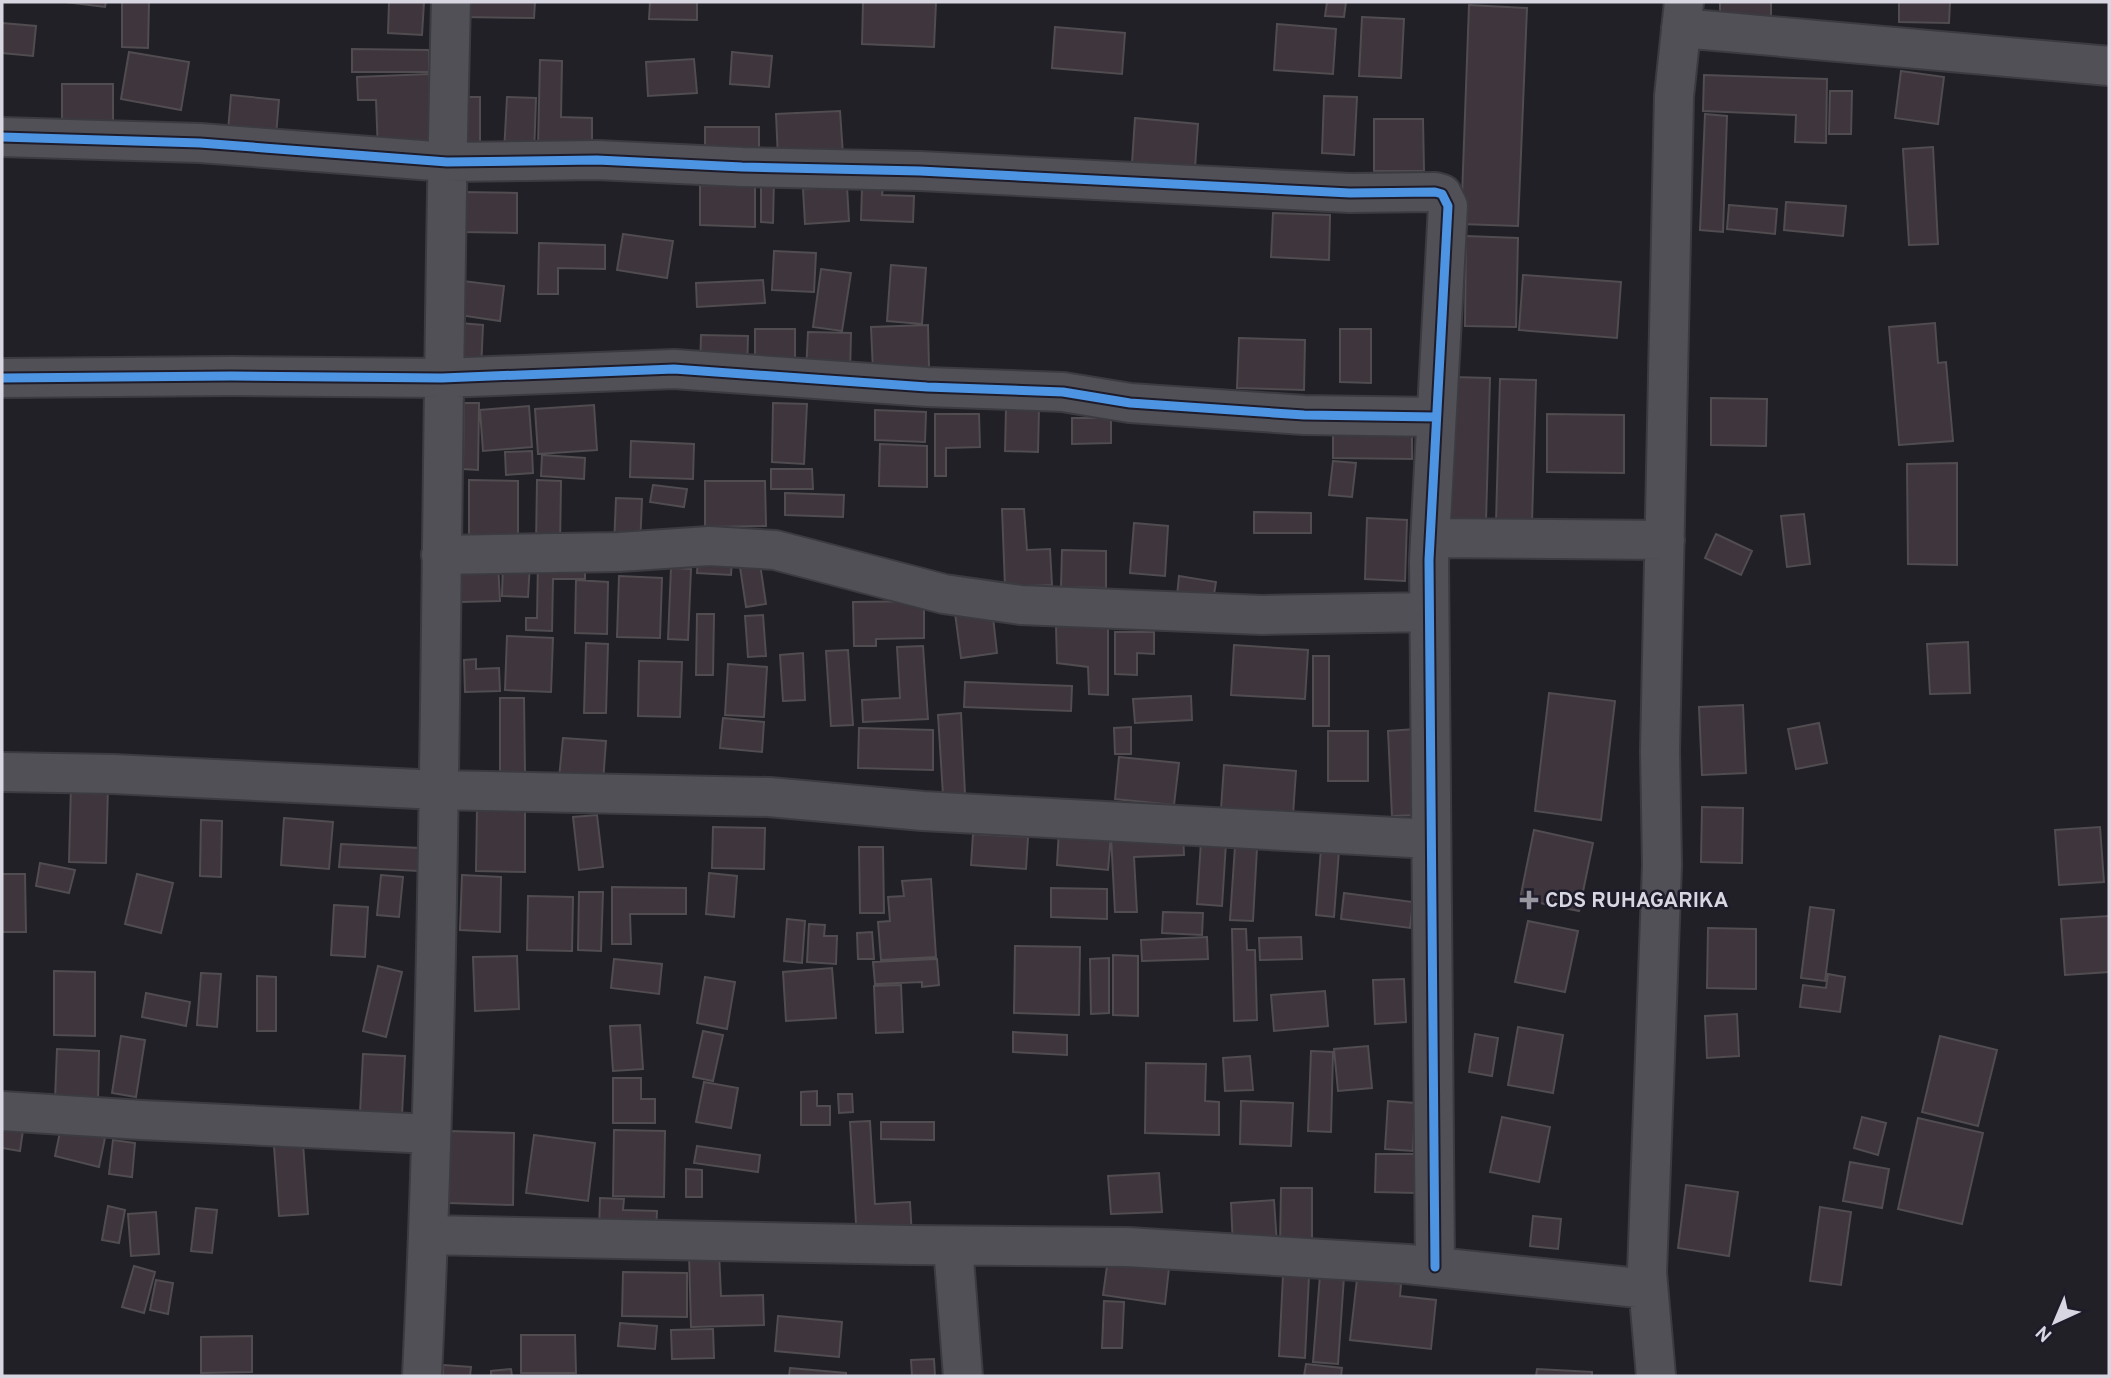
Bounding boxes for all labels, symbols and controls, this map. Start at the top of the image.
place label: CDS RUHAGARIKA [1545,888,1729,915]
marker: CDS RUHAGARIKA [1519,890,1539,910]
north arrow [2020,1287,2090,1357]
text: N [2031,1319,2058,1346]

